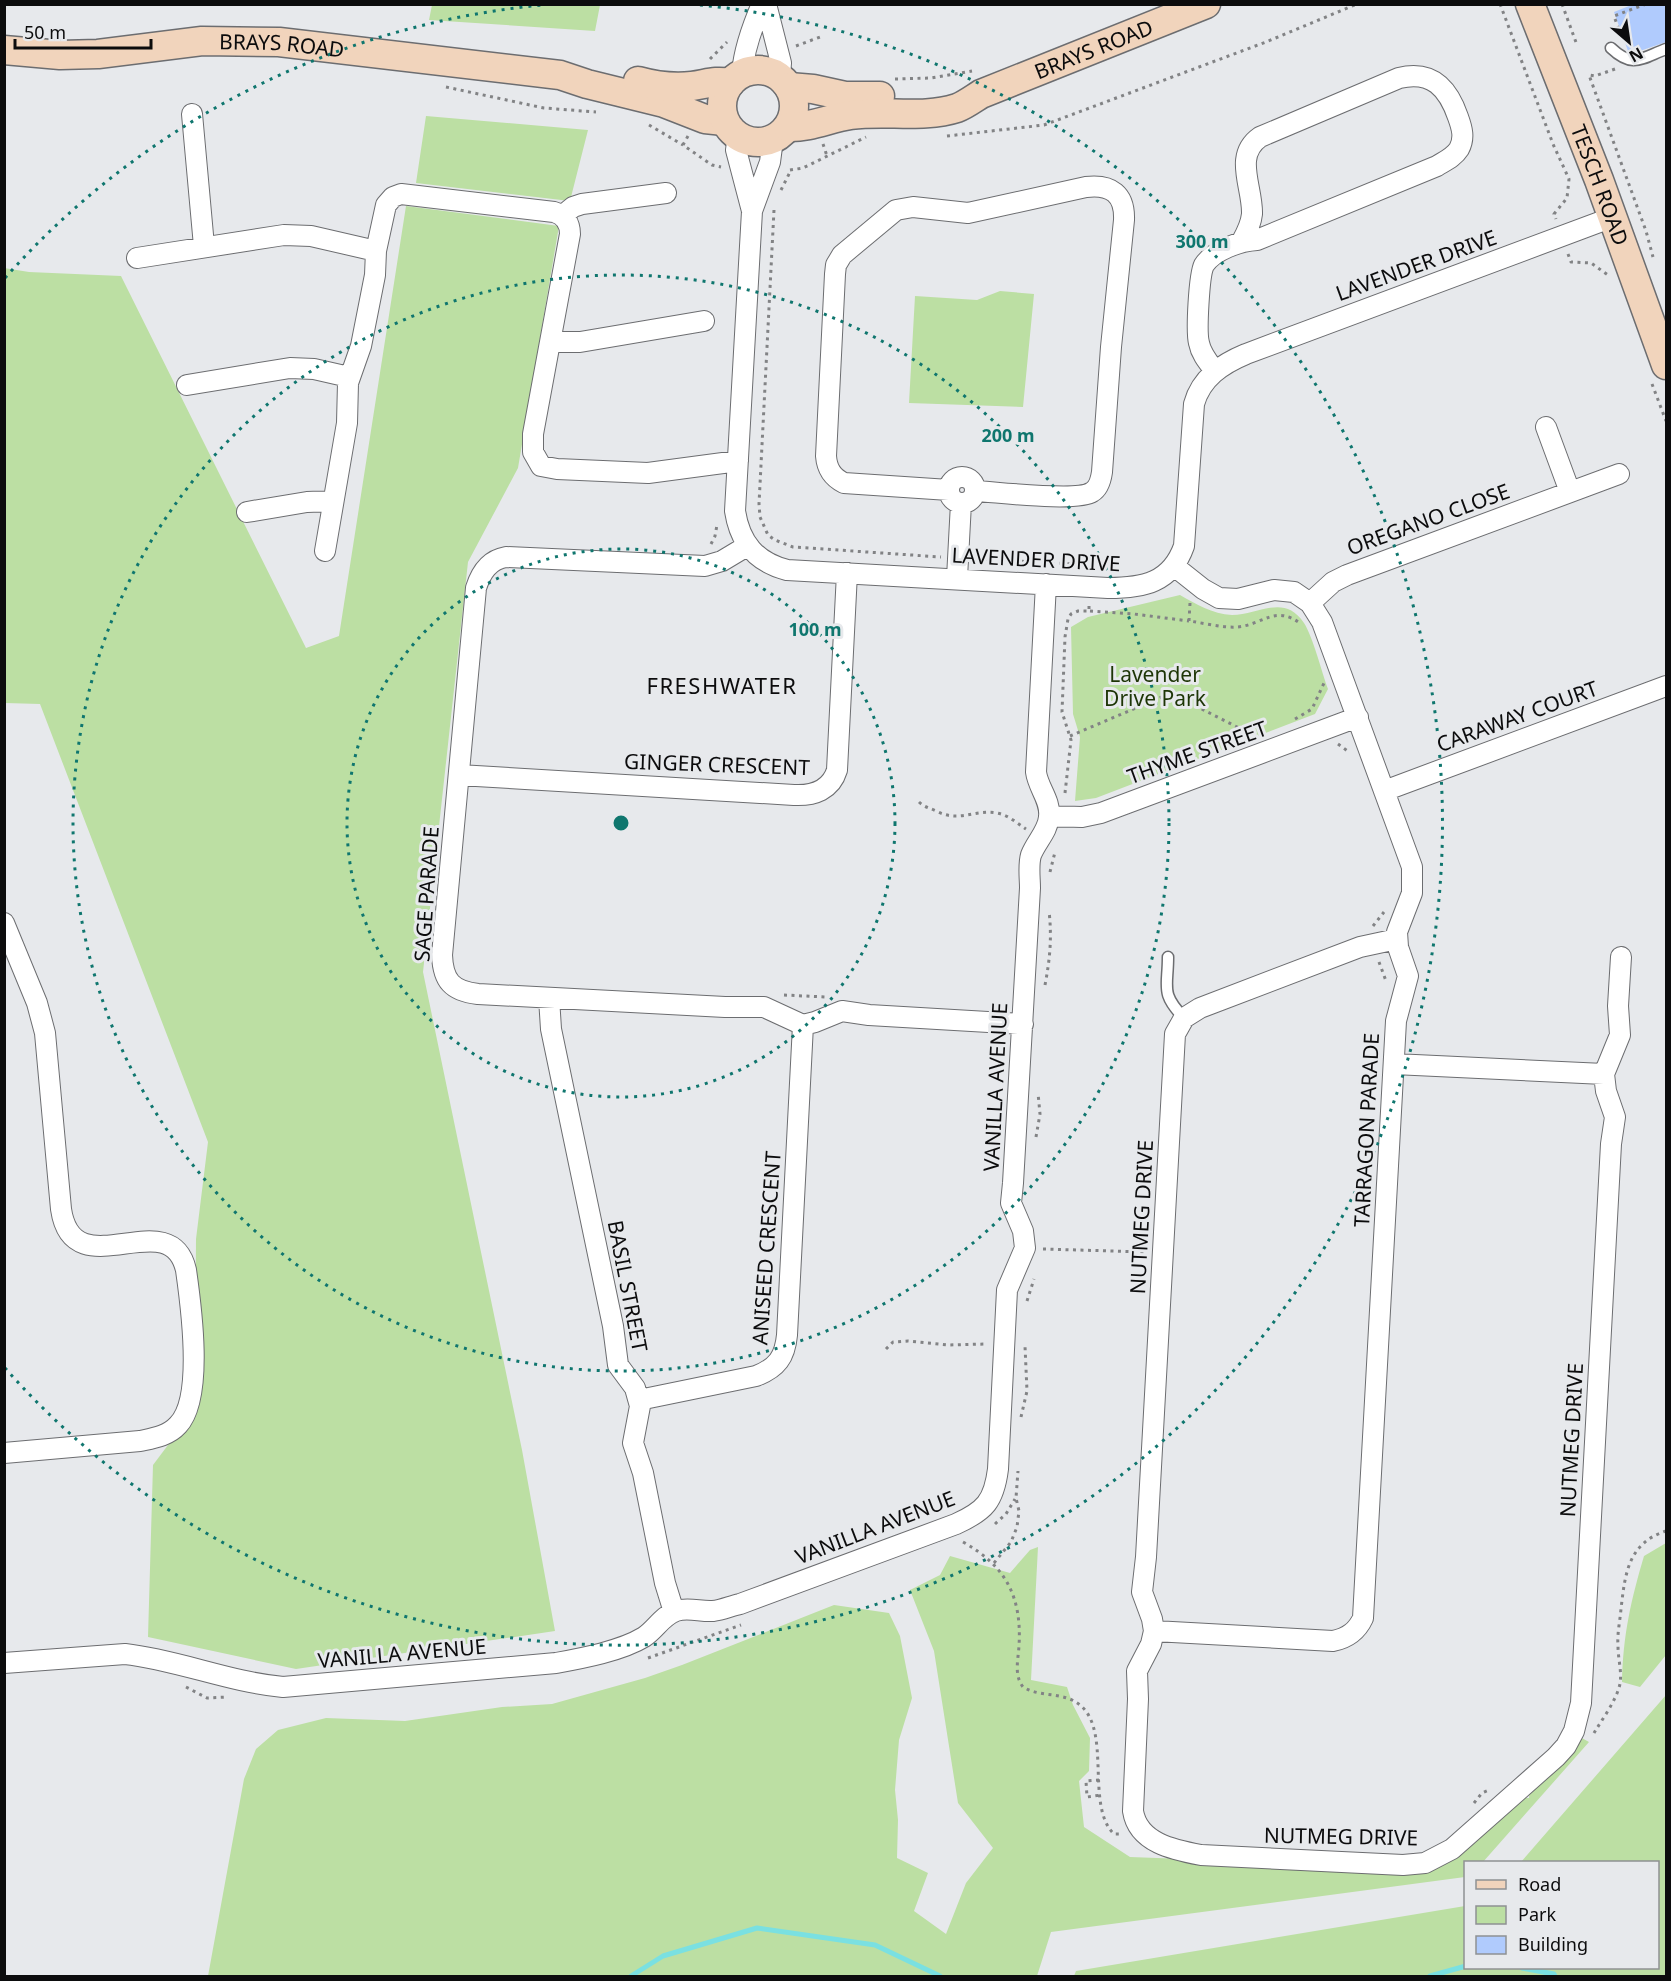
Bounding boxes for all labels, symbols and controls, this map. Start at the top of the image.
scale bar [15,12,152,50]
north arrow [1599,12,1659,72]
street label: BRAYS ROAD [1030,13,1157,85]
text: 50 m [24,20,66,44]
street label: BRAYS ROAD [219,27,346,64]
text: N [1625,42,1647,68]
street label: TESCH ROAD [1565,120,1635,249]
street label: LAVENDER DRIVE [1332,223,1500,307]
text: 300 m [1175,229,1229,253]
text: 200 m [981,423,1035,447]
street label: OREGANO CLOSE [1343,477,1513,561]
street label: LAVENDER DRIVE [951,541,1121,577]
text: 100 m [788,617,842,641]
park label: Lavender Drive Park [1104,660,1207,712]
district label: FRESHWATER [647,670,797,700]
street label: CARAWAY COURT [1432,674,1602,758]
street label: THYME STREET [1123,714,1271,790]
street label: GINGER CRESCENT [624,747,811,781]
centre of rings [611,813,631,833]
street label: SAGE PARADE [407,825,445,963]
street label: VANILLA AVENUE [977,1002,1013,1172]
street label: TARRAGON PARADE [1347,1032,1385,1228]
street label: NUTMEG DRIVE [1123,1139,1159,1295]
street label: ANISEED CRESCENT [745,1150,787,1346]
street label: BASIL STREET [602,1218,655,1354]
street label: NUTMEG DRIVE [1553,1362,1589,1518]
street label: VANILLA AVENUE [791,1484,959,1570]
street label: VANILLA AVENUE [317,1632,487,1674]
street label: NUTMEG DRIVE [1264,1821,1418,1851]
legend [1464,1861,1659,1969]
text: Road [1518,1872,1561,1896]
text: Park [1518,1902,1556,1926]
text: Building [1518,1932,1588,1956]

